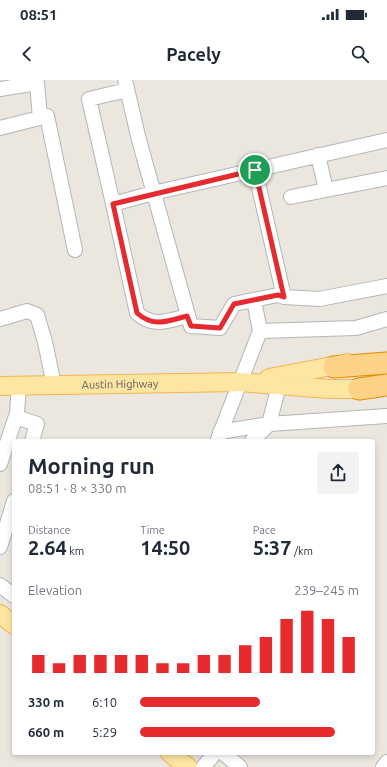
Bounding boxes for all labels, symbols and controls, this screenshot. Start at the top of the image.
text: 08:51 [20,6,58,23]
icon: back [16,43,38,65]
icon: search [349,43,371,65]
text: Pacely [166,44,221,64]
pin [238,153,272,187]
icon: arrive [244,159,266,181]
street label: Austin Highway [82,377,159,391]
button: share [317,452,359,494]
text: Morning run [28,453,155,478]
text: 08:51 · 8 × 330 m [28,481,127,495]
text: Distance [28,524,71,536]
text: Time [140,524,165,536]
text: Pace [253,524,276,536]
text: 2.64 [28,536,67,559]
text: 14:50 [140,536,190,559]
text: 5:37 [253,536,291,559]
text: km [67,545,84,557]
text: /km [291,545,313,557]
text: Elevation [28,583,82,597]
text: 239–245 m [294,583,359,597]
text: 330 m [28,695,64,709]
text: 6:10 [92,695,117,709]
text: 660 m [28,725,64,739]
text: 5:29 [92,725,117,739]

